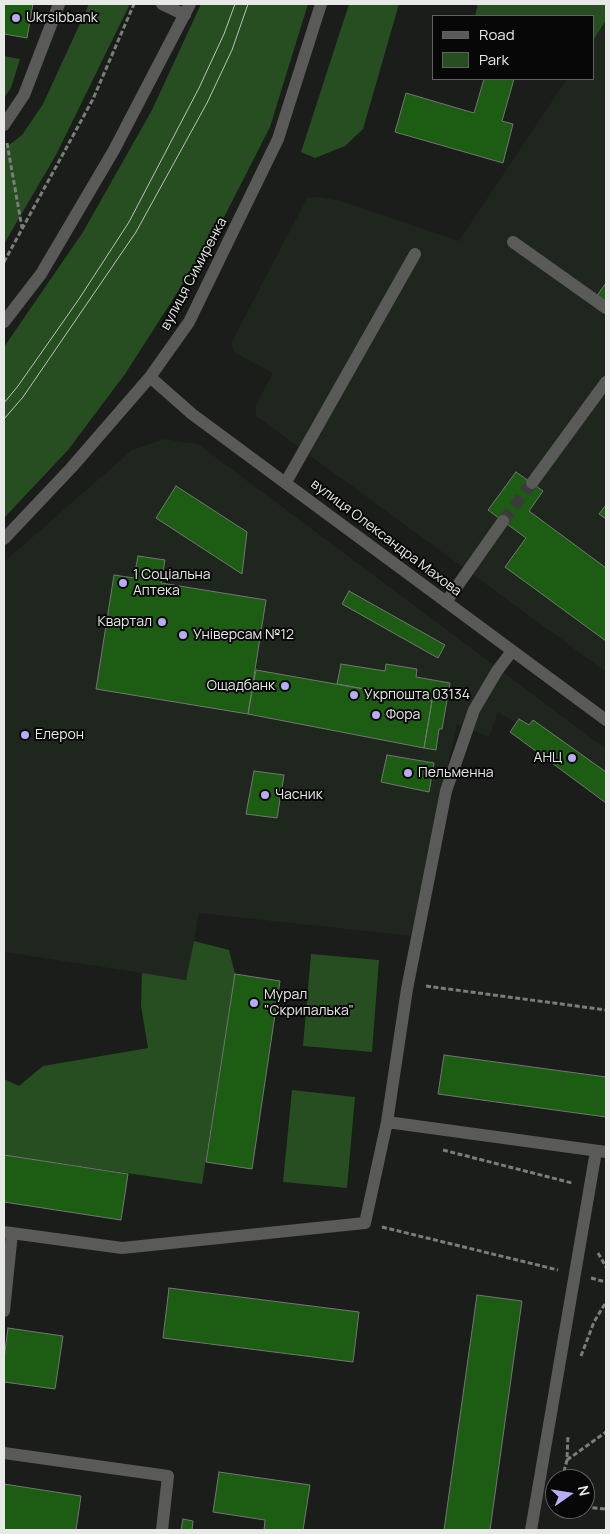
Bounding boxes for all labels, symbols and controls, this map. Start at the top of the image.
place label: Ukrsibbank [26,10,98,26]
marker: Ukrsibbank [10,12,22,24]
legend [432,15,595,80]
text: Road [479,24,515,45]
text: Park [479,49,509,70]
street label: вулиця Симиренка [157,215,231,333]
street label: вулиця Олександра Махова [307,476,465,600]
place label: 1 Соціальна Аптека [133,567,211,600]
marker: 1 Соціальна Аптека [117,577,129,589]
place label: Квартал [97,614,152,630]
marker: Квартал [156,616,168,628]
place label: Універсам №12 [193,627,294,643]
marker: Універсам №12 [177,629,189,641]
place label: Ощадбанк [207,678,275,694]
marker: Ощадбанк [279,680,291,692]
place label: Укрпошта 03134 [364,687,470,703]
marker: Укрпошта 03134 [348,689,360,701]
place label: Фора [386,707,420,723]
marker: Фора [370,709,382,721]
place label: Елерон [35,727,84,743]
marker: Елерон [19,729,31,741]
place label: АНЦ [534,750,562,766]
marker: АНЦ [566,752,578,764]
place label: Пельменна [418,765,494,781]
marker: Пельменна [402,767,414,779]
place label: Часник [275,787,323,803]
marker: Часник [259,789,271,801]
place label: Мурал "Скрипалька" [264,987,354,1020]
marker: Мурал "Скрипалька" [248,997,260,1009]
north arrow [545,1469,595,1519]
text: N [574,1484,595,1498]

